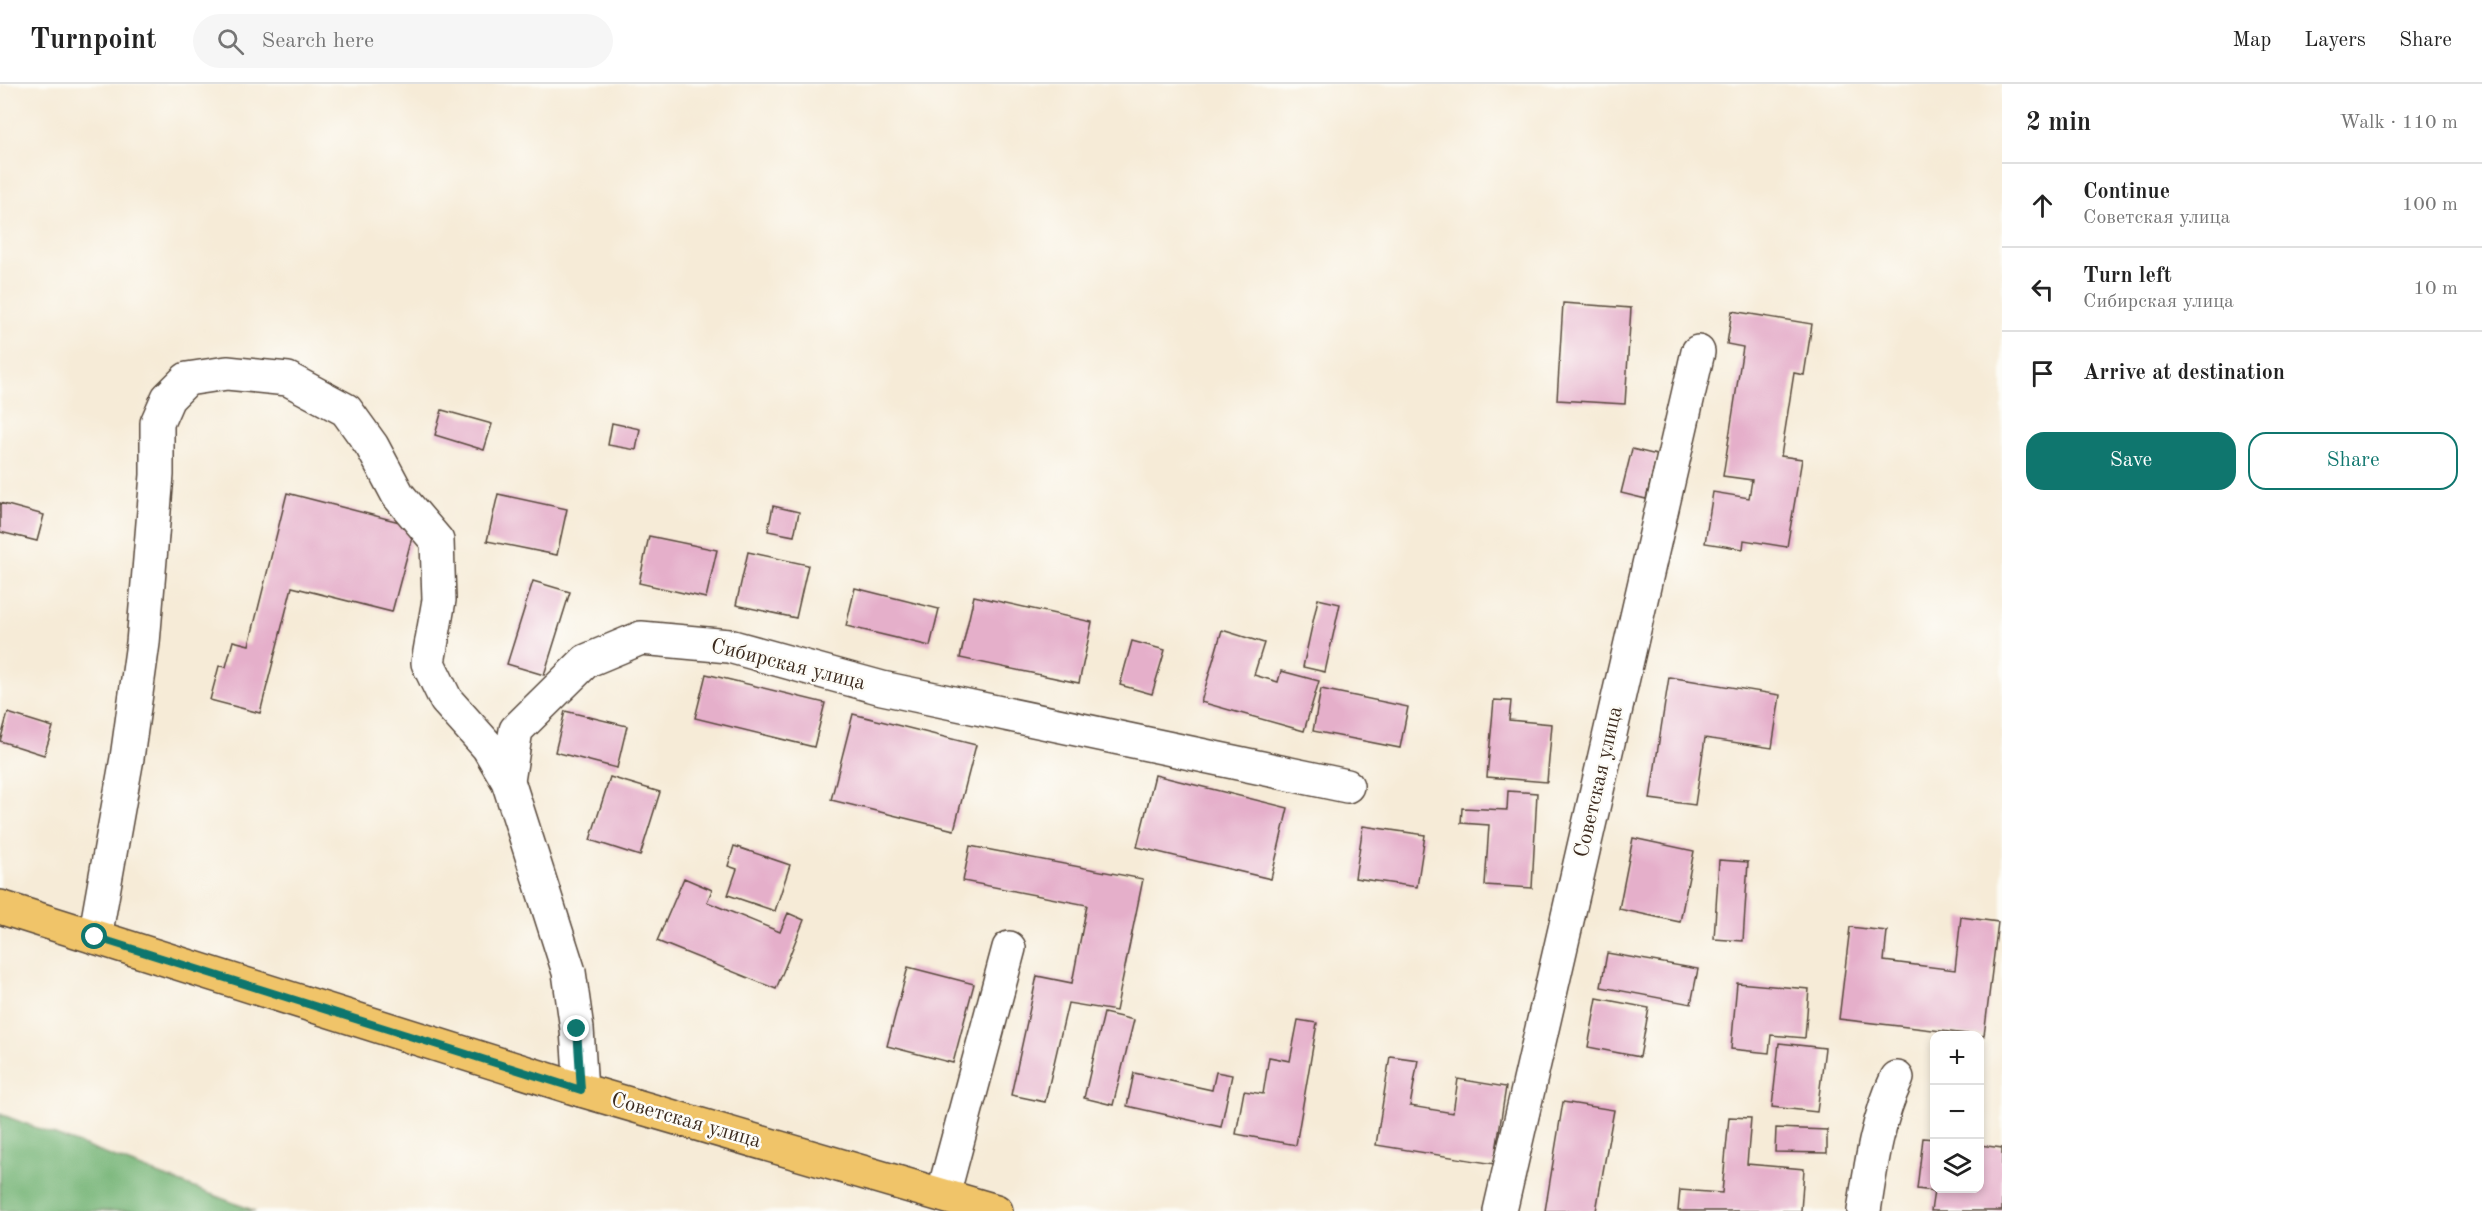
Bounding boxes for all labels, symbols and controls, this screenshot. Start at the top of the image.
search box [193,14,613,68]
icon: search [214,25,247,58]
text: Turnpoint [30,27,157,55]
text: Search here [262,30,374,52]
text: Map [2232,30,2271,51]
text: Layers [2304,30,2366,51]
text: Share [2399,30,2452,51]
text: 2 min [2026,110,2091,136]
text: Walk · 110 m [2339,113,2458,133]
text: Continue [2083,181,2170,203]
icon: ahead [2026,189,2059,222]
text: 100 m [2402,195,2458,215]
text: Советская улица [2083,208,2230,228]
text: Turn left [2083,265,2172,287]
icon: left [2026,273,2059,306]
text: 10 m [2413,279,2458,299]
text: Сибирская улица [2083,292,2234,312]
icon: arrive [2026,357,2059,390]
text: Arrive at destination [2083,362,2285,384]
button: Save [2026,432,2236,490]
button: Share [2248,432,2458,490]
street label: Сибирская улица [709,636,867,694]
street label: Советская улица [1571,704,1627,860]
route start [81,923,107,949]
route end [563,1015,589,1041]
map controls [1930,1031,1984,1193]
button: + [1930,1031,1984,1085]
button: − [1930,1085,1984,1139]
street label: Советская улица [609,1090,763,1152]
button: layers [1930,1139,1984,1193]

